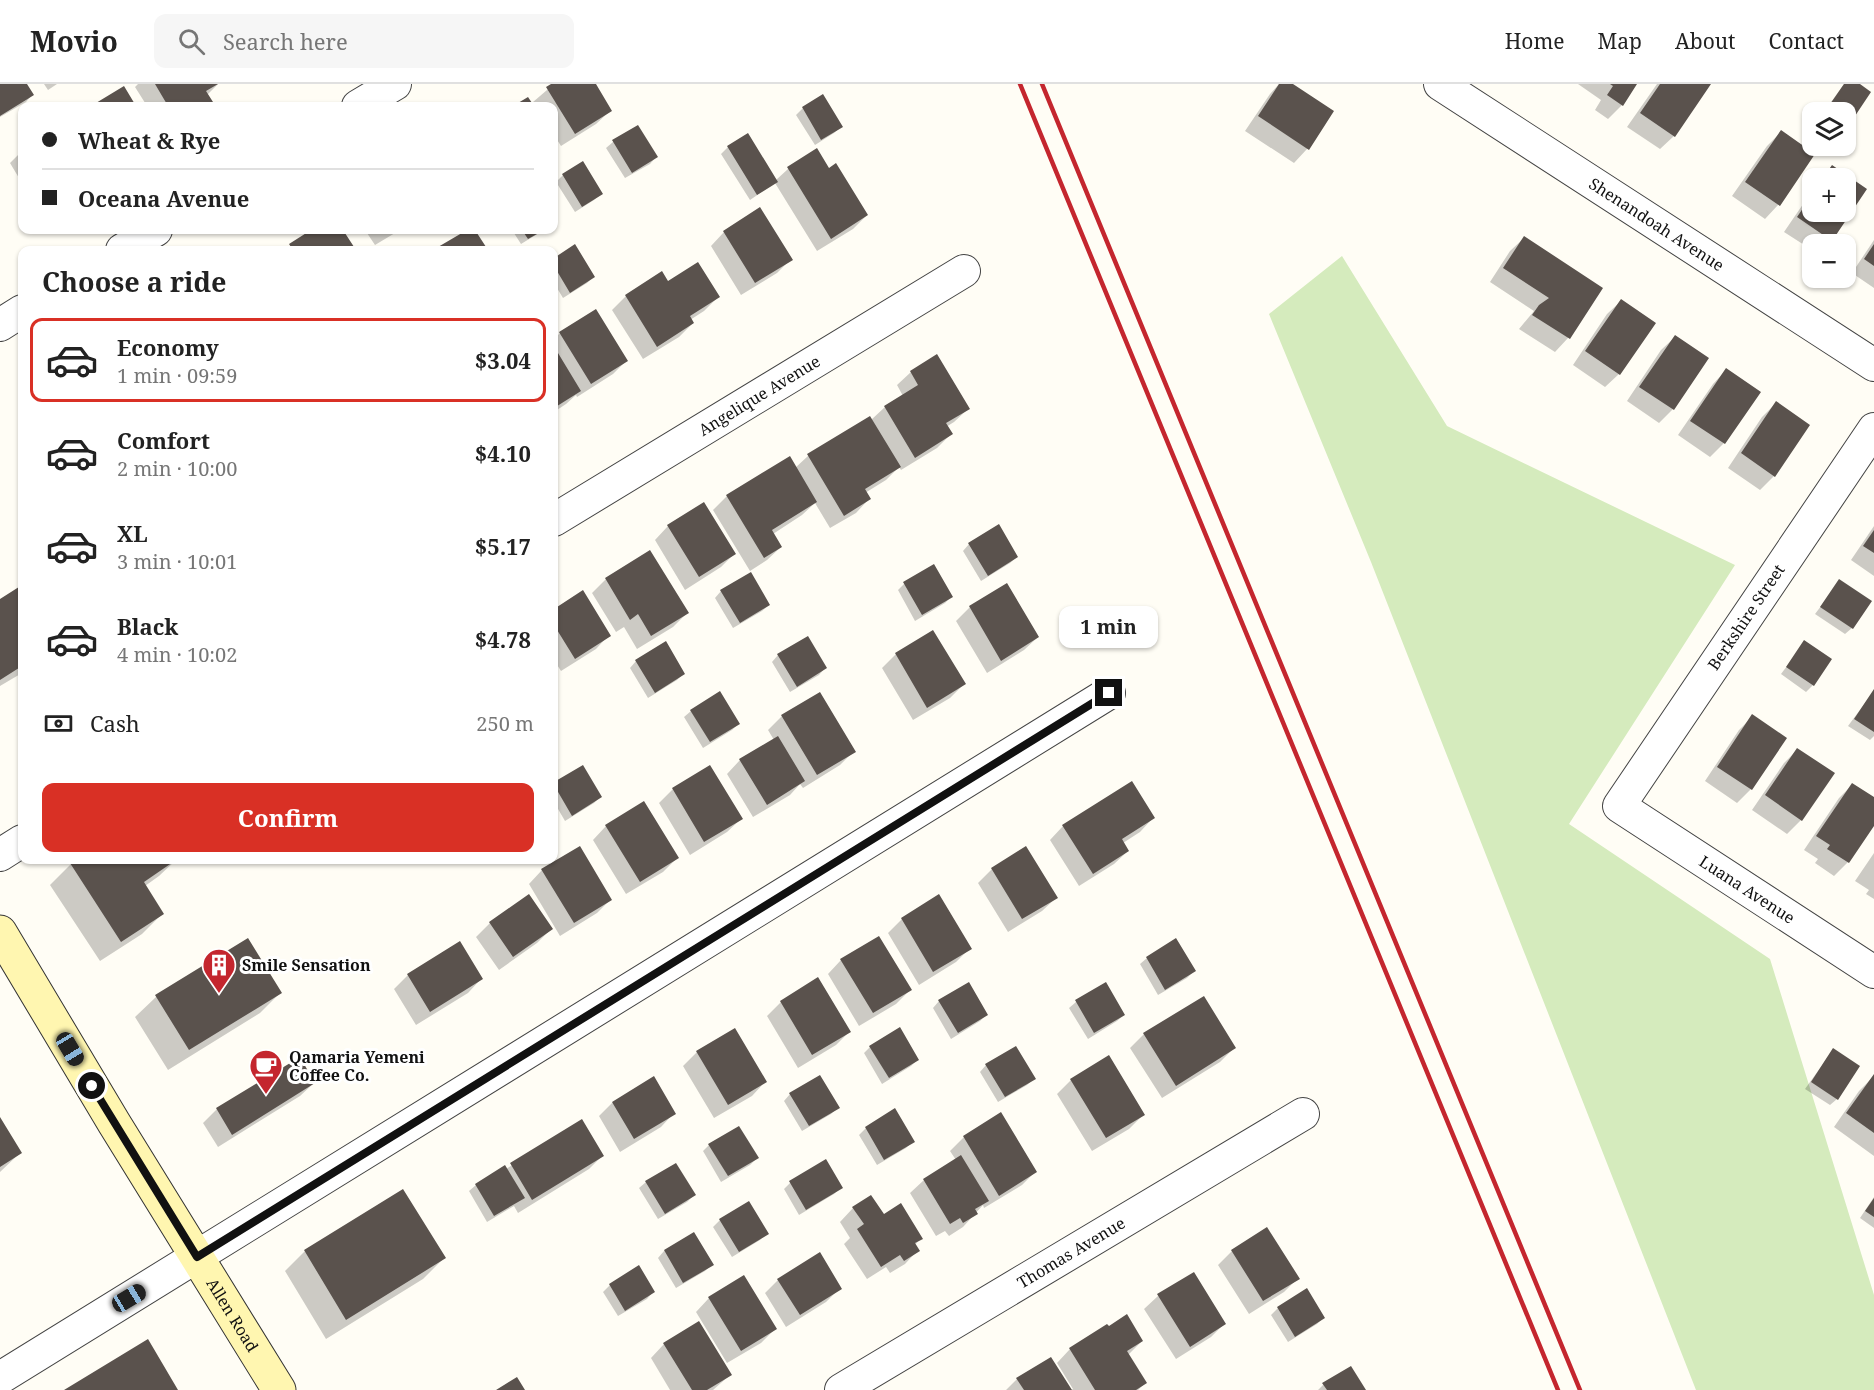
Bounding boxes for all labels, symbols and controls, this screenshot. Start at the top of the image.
search box [154,14,574,68]
text: Movio [30,22,118,60]
icon: search [175,25,208,58]
text: Search here [223,26,348,56]
text: Home [1505,27,1565,55]
text: Map [1598,27,1642,55]
text: About [1675,27,1736,55]
text: Contact [1769,27,1844,55]
map controls [1802,102,1856,288]
button: layers [1802,102,1856,156]
text: Wheat & Rye [78,125,220,155]
button: + [1802,168,1856,222]
street label: Shenandoah Avenue [1585,172,1728,276]
text: Oceana Avenue [78,183,249,213]
button: − [1802,234,1856,288]
text: Choose a ride [42,263,227,300]
text: Economy [117,332,219,362]
icon: car [45,333,99,387]
text: $3.04 [475,345,531,375]
street label: Angelique Avenue [694,350,824,441]
text: 1 min · 09:59 [117,362,237,389]
text: Comfort [117,425,210,455]
icon: car [45,426,99,480]
text: $4.10 [475,438,531,468]
text: 2 min · 10:00 [117,455,237,482]
text: XL [117,518,148,548]
icon: car [45,519,99,573]
text: $5.17 [475,531,531,561]
text: 3 min · 10:01 [117,548,237,575]
street label: Berkshire Street [1702,559,1790,674]
callout: 1 min [1060,606,1158,648]
text: Black [117,611,178,641]
icon: car [45,612,99,666]
text: 1 min [1080,613,1137,640]
text: $4.78 [475,624,531,654]
text: 4 min · 10:02 [117,641,237,668]
route end [1095,679,1122,706]
icon: cash [42,707,75,740]
text: Cash [90,708,140,738]
text: 250 m [476,710,534,737]
button: Confirm [42,783,534,852]
street label: Luana Avenue [1695,850,1799,929]
building icon: Smile Sensation [201,947,237,994]
place label: Smile Sensation [242,954,371,976]
car [53,1029,87,1069]
place label: Qamaria Yemeni Coffee Co. [289,1046,425,1086]
cafe icon: Qamaria Yemeni Coffee Co. [248,1048,284,1095]
route start [78,1072,105,1099]
street label: Thomas Avenue [1013,1212,1129,1293]
street label: Allen Road [201,1274,264,1356]
car [109,1281,149,1315]

